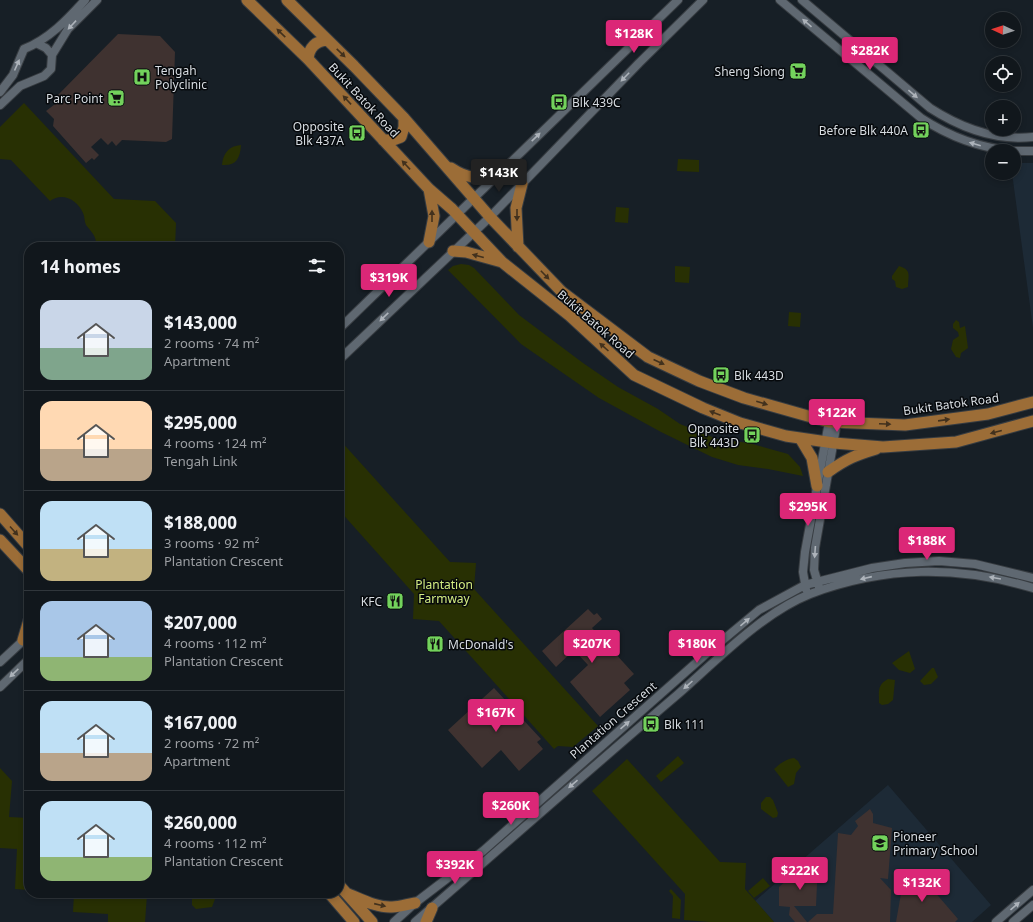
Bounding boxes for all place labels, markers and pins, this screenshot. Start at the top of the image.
pin: $128K [606,20,662,54]
pin: $282K [842,37,898,71]
supermarket icon: Sheng Siong [788,61,808,81]
place label: Tengah Polyclinic [155,62,207,93]
place label: Sheng Siong [715,63,785,80]
hospital icon: Tengah Polyclinic [132,67,152,87]
supermarket icon: Parc Point [106,88,126,108]
place label: Parc Point [46,90,104,107]
bus stop icon: Blk 439C [549,92,569,112]
place label: Blk 439C [572,94,621,111]
place label: Opposite Blk 437A [293,118,344,149]
bus stop icon: Before Blk 440A [911,120,931,140]
place label: Before Blk 440A [819,122,908,139]
bus stop icon: Opposite Blk 437A [347,123,367,143]
pin: $143K [471,159,527,193]
pin: $319K [361,264,417,298]
bus stop icon: Blk 443D [711,365,731,385]
place label: Blk 443D [734,367,784,384]
pin: $122K [809,399,865,433]
place label: Opposite Blk 443D [688,420,739,451]
bus stop icon: Opposite Blk 443D [742,425,762,445]
pin: $295K [780,493,836,527]
pin: $188K [899,527,955,561]
restaurant icon: KFC [385,591,405,611]
place label: KFC [361,593,382,610]
pin: $207K [564,630,620,664]
pin: $180K [669,630,725,664]
restaurant icon: McDonald's [425,634,445,654]
place label: McDonald's [448,636,514,653]
pin: $167K [468,699,524,733]
bus stop icon: Blk 111 [641,714,661,734]
place label: Blk 111 [664,716,705,733]
pin: $260K [483,792,539,826]
place label: Pioneer Primary School [893,828,978,859]
school or university icon: Pioneer Primary School [870,833,890,853]
pin: $392K [427,851,483,885]
pin: $222K [772,857,828,891]
pin: $132K [894,869,950,903]

